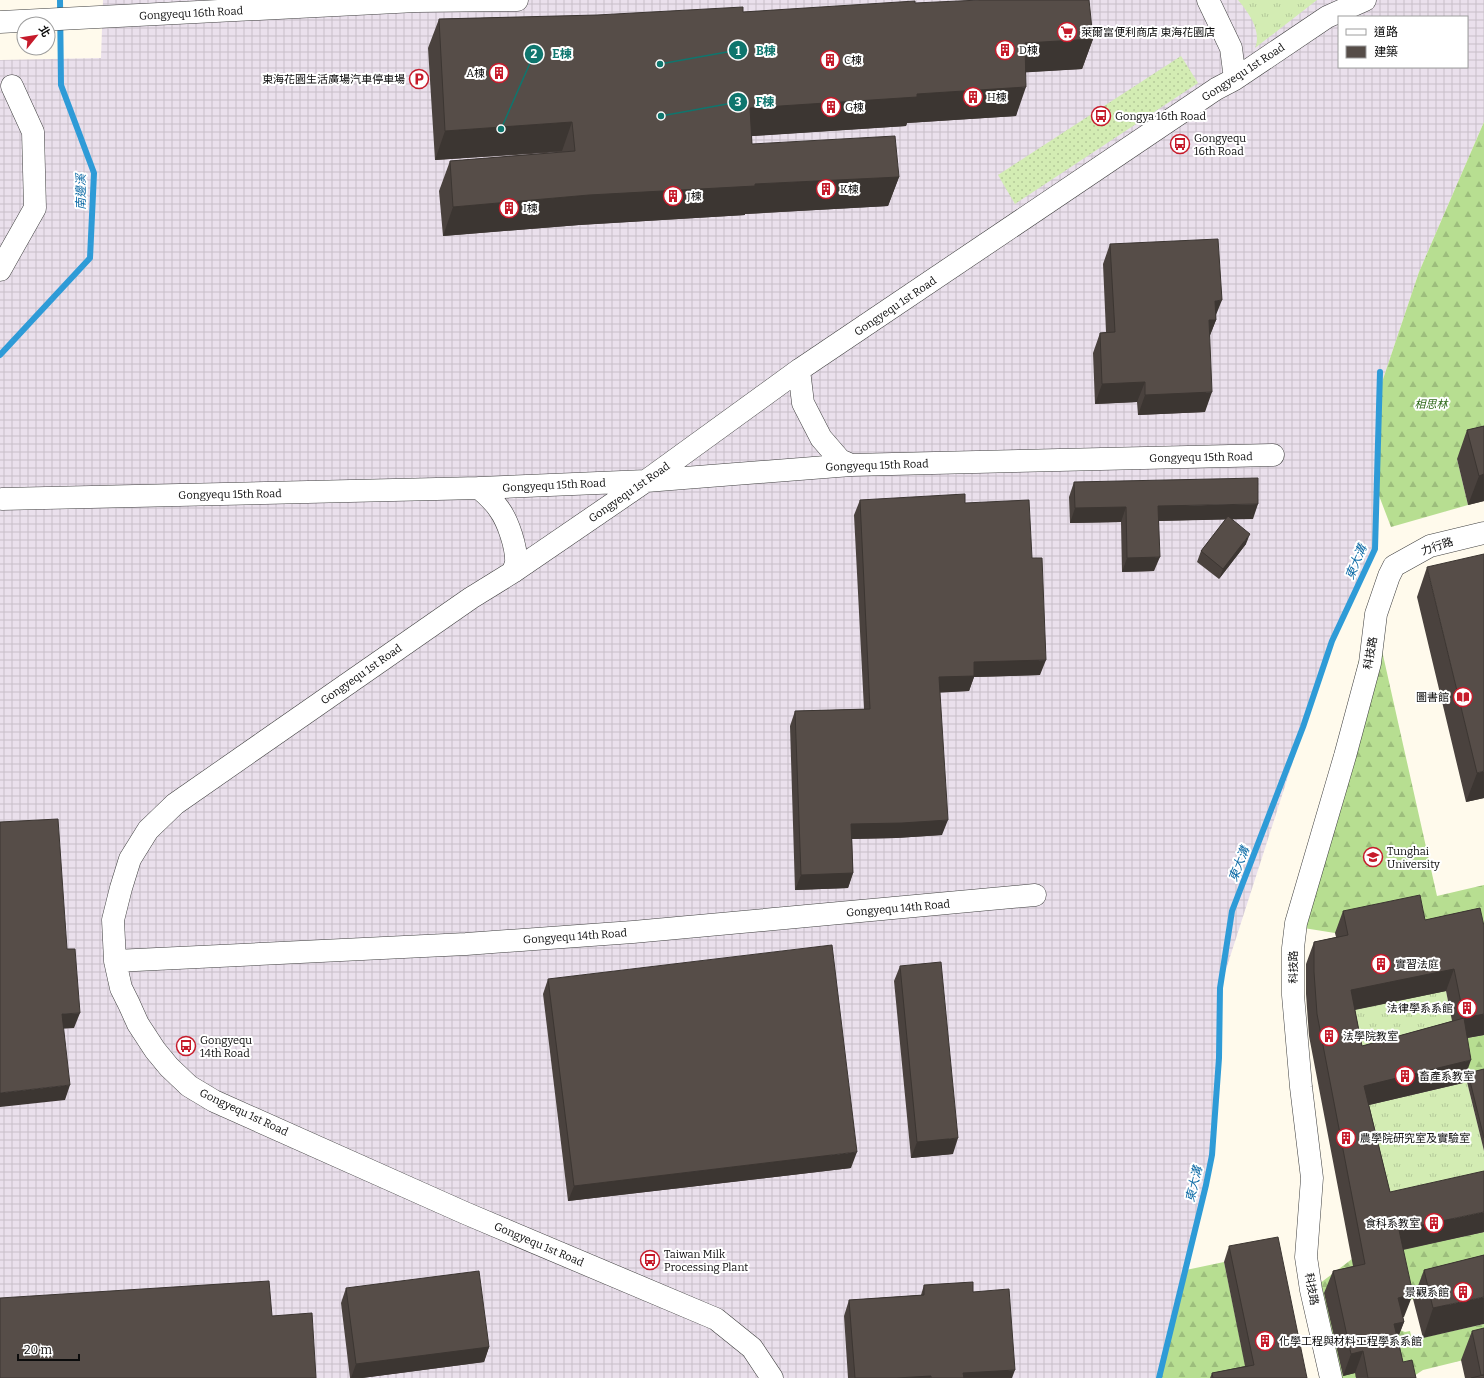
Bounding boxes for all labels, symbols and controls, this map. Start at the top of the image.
street label: Gongyequ 16th Road [139,4,244,23]
north arrow [16,16,56,56]
legend [1338,16,1468,68]
supermarket icon: 萊爾富便利商店 東海花園店 [1056,21,1078,43]
text: 北 [36,23,53,39]
text: 道路 [1374,25,1398,39]
place label: 萊爾富便利商店 東海花園店 [1081,26,1215,39]
callout: B棟 [728,38,783,62]
building icon: D棟 [994,39,1016,61]
street label: Gongyequ 1st Road [1199,41,1288,104]
callout: E棟 [524,42,579,66]
text: 1 [735,44,741,58]
text: B棟 [756,44,776,58]
place label: D棟 [1019,44,1038,57]
text: 建築 [1374,45,1398,59]
text: 2 [531,47,538,61]
text: E棟 [552,47,572,61]
building icon: C棟 [819,49,841,71]
place label: C棟 [844,54,862,67]
building icon: A棟 [488,62,510,84]
place label: A棟 [466,67,485,80]
parking icon: 東海花園生活廣場汽車停車場 [408,68,430,90]
place label: 東海花園生活廣場汽車停車場 [262,73,405,86]
building icon: H棟 [962,86,984,108]
callout: F棟 [728,90,782,114]
place label: H棟 [987,91,1007,104]
text: 3 [735,95,742,109]
text: F棟 [756,95,774,109]
building icon: G棟 [820,96,842,118]
place label: G棟 [845,101,864,114]
bus stop icon: Gongya 16th Road [1090,105,1112,127]
place label: Gongya 16th Road [1115,110,1206,123]
place label: Gongyequ 16th Road [1194,132,1246,158]
bus stop icon: Gongyequ 16th Road [1169,133,1191,155]
water label: 南邊溪 [74,172,88,210]
building icon: K棟 [815,178,837,200]
place label: K棟 [840,183,859,196]
building icon: J棟 [662,185,684,207]
place label: J棟 [686,190,702,203]
building icon: I棟 [498,197,520,219]
place label: I棟 [523,202,538,215]
street label: Gongyequ 1st Road [852,274,939,339]
park label: 相思林 [1415,398,1449,411]
street label: Gongyequ 15th Road [1149,450,1253,465]
street label: Gongyequ 15th Road [825,457,929,474]
street label: Gongyequ 1st Road [586,459,673,525]
street label: Gongyequ 15th Road [502,476,607,495]
street label: Gongyequ 15th Road [178,487,282,502]
street label: 力行路 [1419,535,1455,558]
water label: 東大溝 [1343,541,1370,581]
street label: 科技路 [1361,636,1380,670]
street label: Gongyequ 1st Road [318,641,405,707]
library icon: 圖書館 [1452,686,1474,708]
place label: 圖書館 [1416,691,1449,704]
water label: 東大溝 [1226,843,1253,883]
place label: Tunghai University [1387,845,1440,871]
school or university icon: Tunghai University [1362,846,1384,868]
street label: Gongyequ 14th Road [846,897,951,920]
street label: Gongyequ 14th Road [523,926,628,947]
street label: 科技路 [1287,951,1300,984]
building icon: 實習法庭 [1370,953,1392,975]
place label: 實習法庭 [1395,958,1439,971]
building icon: 法律學系系館 [1456,997,1478,1019]
place label: 法律學系系館 [1387,1002,1453,1015]
building icon: 法學院教室 [1318,1025,1340,1047]
place label: 法學院教室 [1343,1030,1398,1043]
place label: Gongyequ 14th Road [200,1034,252,1060]
bus stop icon: Gongyequ 14th Road [175,1035,197,1057]
building icon: 畜產系教室 [1394,1065,1416,1087]
place label: 畜產系教室 [1419,1070,1474,1083]
street label: Gongyequ 1st Road [197,1086,291,1139]
building icon: 農學院研究室及實驗室 [1335,1127,1357,1149]
place label: 農學院研究室及實驗室 [1360,1132,1470,1145]
water label: 東大溝 [1183,1163,1205,1203]
building icon: 食科系教室 [1423,1212,1445,1234]
place label: 食科系教室 [1365,1217,1420,1230]
street label: Gongyequ 1st Road [492,1220,586,1269]
place label: Taiwan Milk Processing Plant [664,1248,748,1274]
bus stop icon: Taiwan Milk Processing Plant [639,1249,661,1271]
street label: 科技路 [1302,1272,1321,1306]
building icon: 景觀系館 [1452,1281,1474,1303]
place label: 景觀系館 [1405,1286,1449,1299]
building icon: 化學工程與材料工程學系系館 [1254,1330,1276,1352]
place label: 化學工程與材料工程學系系館 [1279,1335,1422,1348]
scale bar [18,1336,79,1362]
text: 20 m [24,1343,53,1357]

